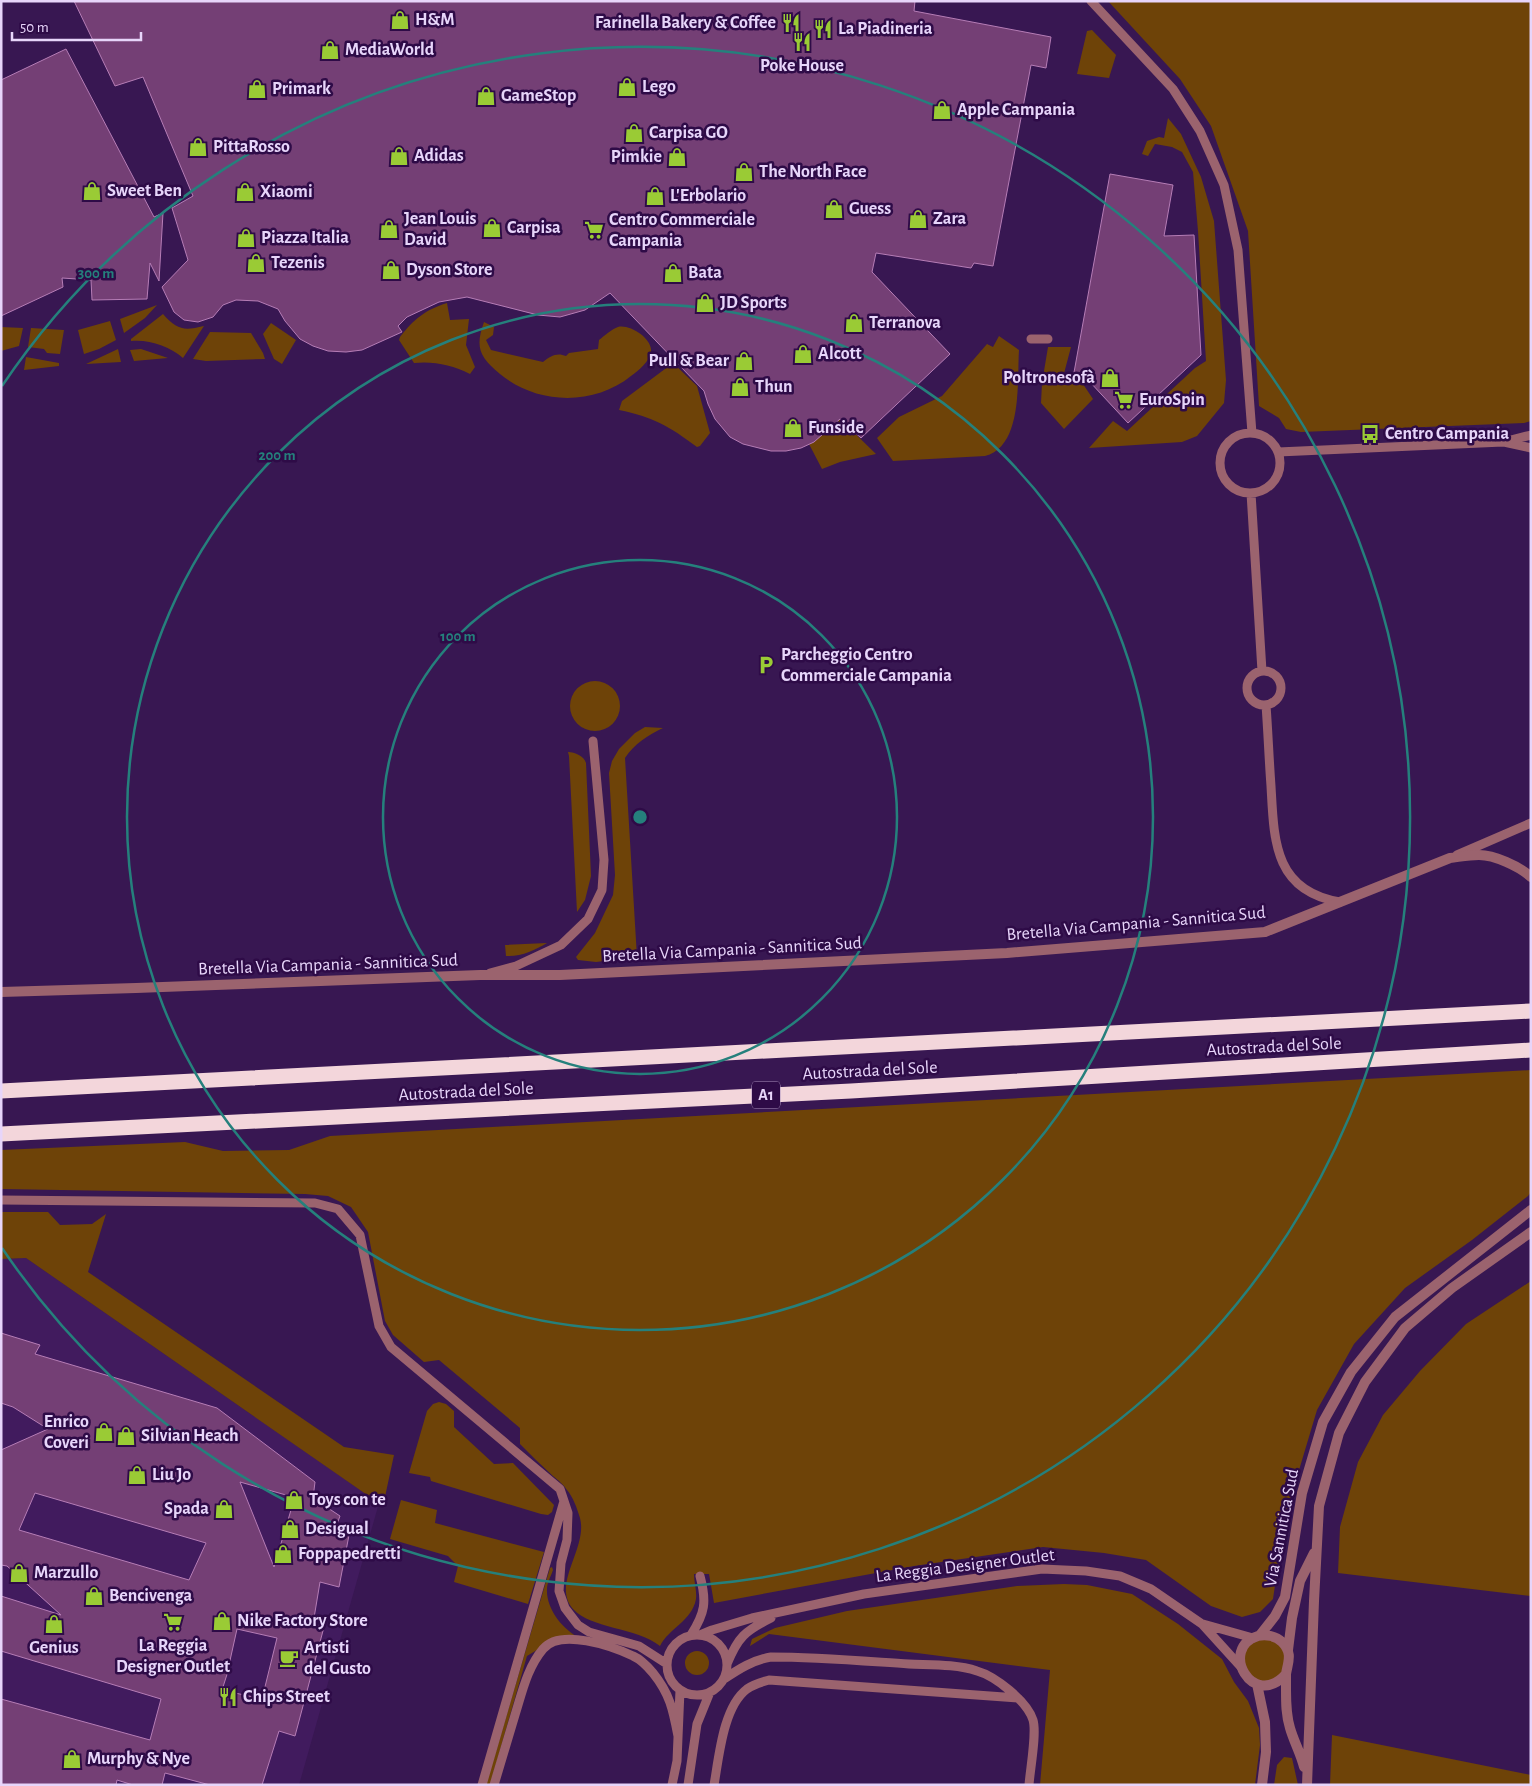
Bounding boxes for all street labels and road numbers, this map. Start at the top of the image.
street label: Bretella Via Campania - Sannitica Sud [1006,904,1266,944]
street label: Bretella Via Campania - Sannitica Sud [602,934,862,966]
street label: Bretella Via Campania - Sannitica Sud [198,951,458,979]
street label: Autostrada del Sole [1206,1034,1342,1060]
street label: Autostrada del Sole [802,1058,938,1084]
street label: Autostrada del Sole [398,1079,534,1105]
road number: A1 [752,1082,780,1108]
street label: Via Sannitica Sud [1262,1467,1302,1589]
street label: La Reggia Designer Outlet [874,1546,1056,1586]

